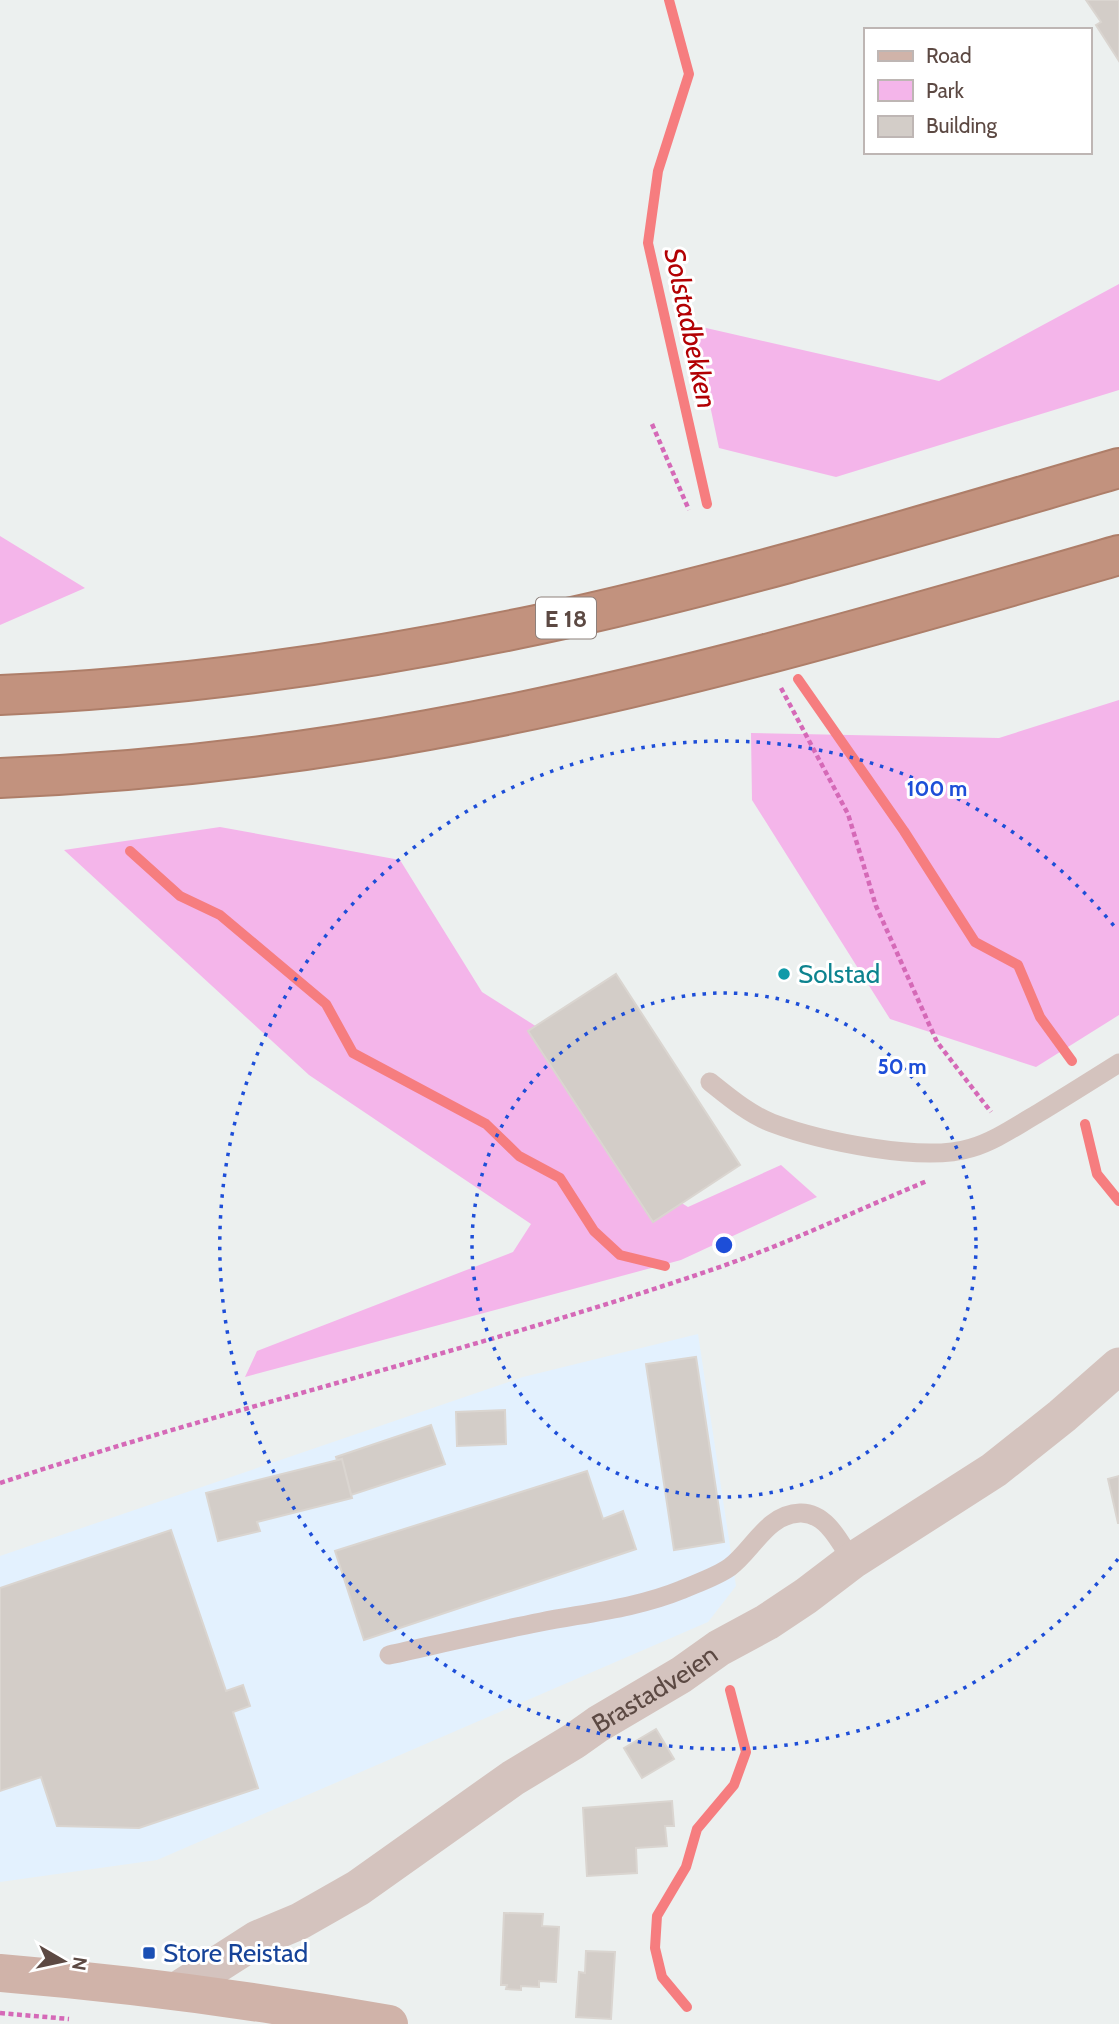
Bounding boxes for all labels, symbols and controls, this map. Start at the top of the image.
legend [864,28,1091,154]
text: Road [926,43,972,68]
text: Park [926,78,964,103]
text: Building [926,113,998,138]
water label: Solstadbekken [657,245,725,411]
road number: E 18 [536,598,596,638]
text: 100 m [907,776,967,801]
place label: Solstad [798,958,880,990]
marker: Solstad [776,966,792,982]
text: 50 m [877,1054,927,1079]
centre of rings [712,1233,736,1257]
street label: Brastadveien [586,1638,724,1740]
north arrow [28,1926,98,1996]
place label: Store Reistad [163,1937,308,1969]
marker: Store Reistad [141,1945,157,1961]
text: N [67,1955,92,1972]

